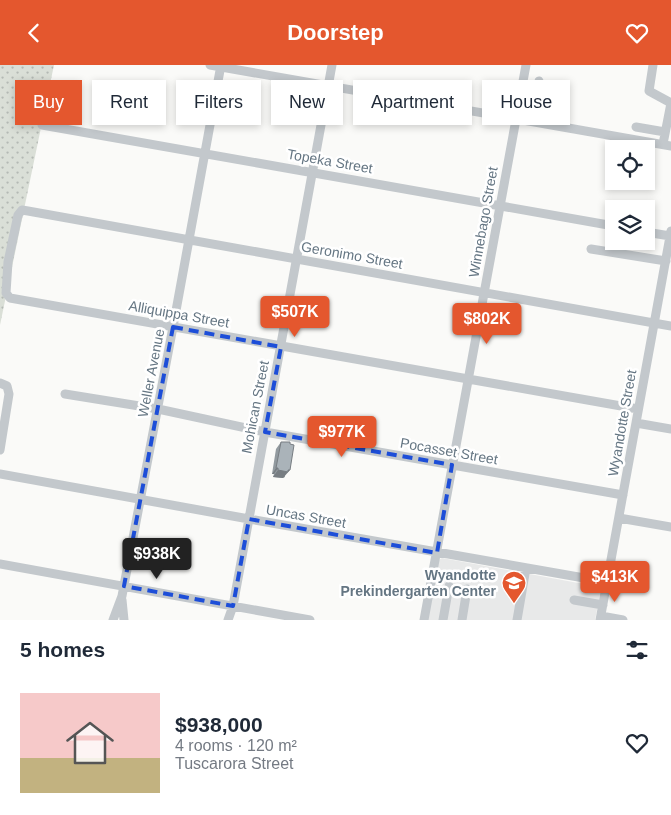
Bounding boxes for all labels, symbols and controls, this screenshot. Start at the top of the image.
icon: back [20,19,48,47]
icon: heart [623,19,651,47]
text: Doorstep [287,20,384,45]
chip: Buy [15,80,82,125]
chip: Rent [92,80,166,125]
chip: Filters [176,80,261,125]
chip: New [271,80,343,125]
chip: Apartment [353,80,472,125]
chip: House [482,80,570,125]
map controls [605,140,655,250]
button: locate [605,140,655,190]
street label: Topeka Street [286,146,374,176]
street label: Winnebago Street [465,165,501,279]
button: layers [605,200,655,250]
street label: Geronimo Street [300,238,404,272]
pin: $507K [260,295,330,338]
street label: Alliquippa Street [127,297,231,331]
text: $507K [271,303,319,320]
pin: $802K [452,303,522,345]
text: $802K [463,310,511,327]
street label: Weller Avenue [135,327,167,419]
street label: Mohican Street [238,359,272,455]
street label: Wyandotte Street [605,368,639,478]
pin: $977K [307,415,377,458]
text: $977K [318,423,366,440]
street label: Pocasset Street [399,435,499,467]
street label: Uncas Street [265,501,347,531]
pin: $938K [122,537,192,580]
text: $938K [133,545,181,562]
pin: $413K [580,561,650,603]
place label: Wyandotte Prekindergarten Center [340,567,497,599]
text: $413K [591,568,639,585]
school or university icon: Wyandotte Prekindergarten Center [501,570,527,604]
icon: filters [623,636,651,664]
text: 5 homes [20,638,105,661]
icon: home [60,713,120,773]
text: $938,000 [175,713,263,736]
icon: heart [623,729,651,757]
text: 4 rooms · 120 m² [175,737,297,754]
text: Tuscarora Street [175,755,294,772]

